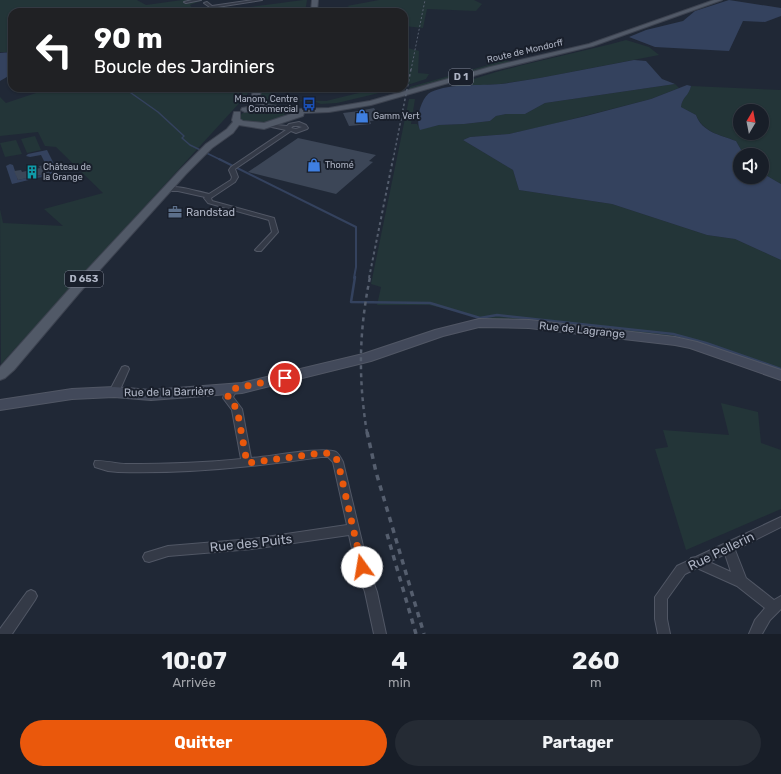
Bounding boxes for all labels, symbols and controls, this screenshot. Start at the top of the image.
text: 90 m [94,22,163,55]
icon: left [28,24,80,76]
street label: Route de Mondorff [486,37,565,65]
text: Boucle des Jardiniers [94,56,275,78]
road number: D 1 [449,69,473,85]
place label: Manom, Centre Commercial [235,94,298,114]
bus stop icon: Manom, Centre Commercial [301,96,317,112]
north arrow [733,104,769,140]
map controls [733,104,769,184]
shop icon: Gamm Vert [354,108,370,124]
place label: Gamm Vert [373,111,420,121]
button: sound [733,148,769,184]
shop icon: Thomé [306,157,322,173]
place label: Thomé [325,160,354,170]
place label: Château de la Grange [43,162,91,182]
building icon: Château de la Grange [24,164,40,180]
office icon: Randstad [167,204,183,220]
place label: Randstad [186,206,235,219]
road number: D 653 [65,271,103,287]
street label: Rue de Lagrange [538,319,626,341]
pin [268,361,302,395]
icon: arrive [274,367,296,389]
street label: Rue de la Barrière [124,385,214,399]
street label: Rue Pellerin [685,528,757,574]
street label: Rue des Puits [209,531,293,555]
position arrow [341,546,383,588]
text: 10:07 [161,647,227,675]
text: 4 [391,647,408,675]
text: 260 [572,647,620,675]
text: Arrivée [172,675,216,690]
text: min [388,675,411,690]
text: m [590,675,602,690]
button: Quitter [20,720,387,766]
button: Partager [395,720,761,766]

